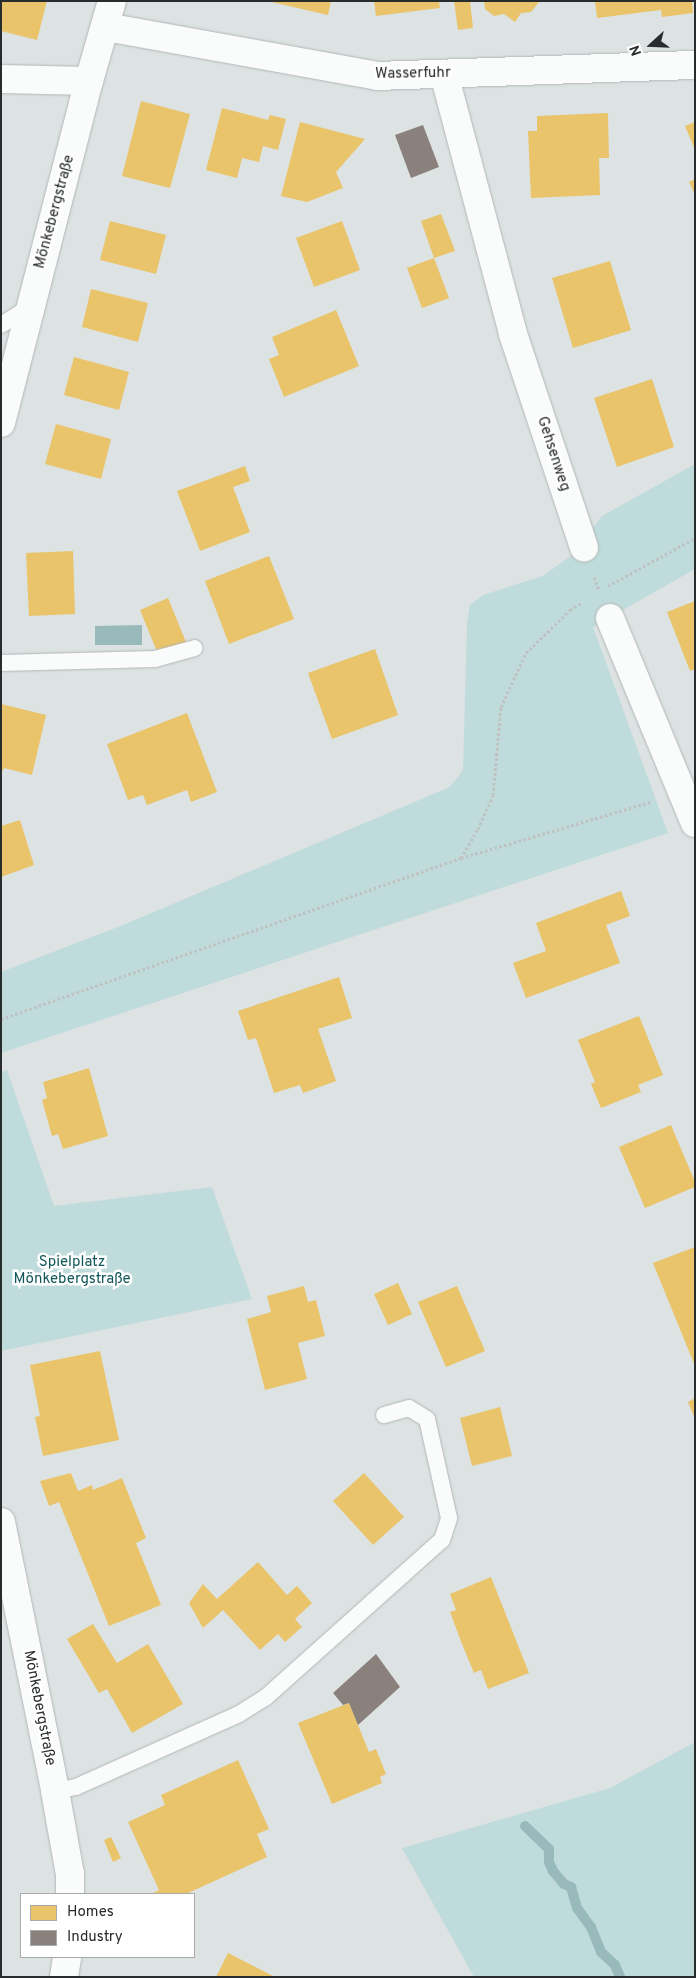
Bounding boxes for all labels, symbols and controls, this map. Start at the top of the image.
north arrow [626,20,676,70]
text: N [627,43,646,58]
street label: Wasserfuhr [375,64,451,84]
street label: Mönkebergstraße [31,153,79,271]
street label: Gehsenweg [532,414,574,494]
park label: Spielplatz Mönkebergstraße [13,1253,131,1288]
street label: Mönkebergstraße [19,1649,59,1767]
legend [20,1893,195,1958]
text: Homes [67,1903,114,1922]
text: Industry [67,1928,123,1947]

